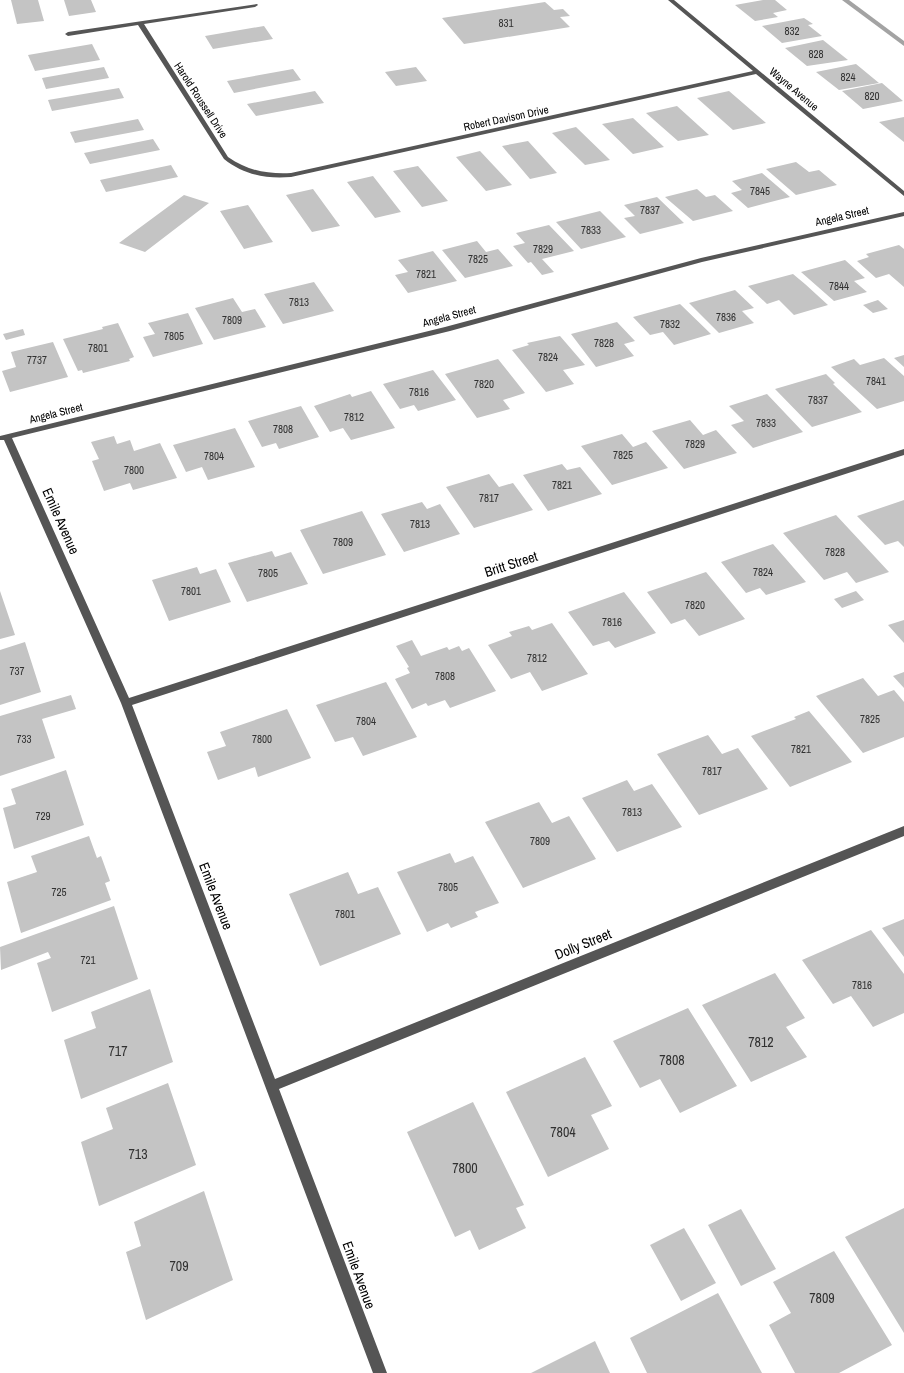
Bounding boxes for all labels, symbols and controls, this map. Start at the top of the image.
house number: 831 [498,16,514,30]
house number: 832 [784,24,800,38]
house number: 828 [808,47,824,61]
street label: Harold Roussell Drive [171,59,231,141]
street label: Wayne Avenue [766,64,822,114]
house number: 824 [840,70,856,84]
house number: 820 [864,89,880,103]
street label: Robert Davison Drive [462,102,550,134]
house number: 7845 [750,184,770,198]
house number: 7837 [640,203,660,217]
street label: Angela Street [813,203,871,229]
house number: 7833 [581,223,601,237]
house number: 7829 [533,242,553,256]
house number: 7825 [468,252,488,266]
house number: 7821 [416,267,436,281]
house number: 7844 [829,279,849,293]
house number: 7813 [289,295,309,309]
street label: Angela Street [420,302,478,330]
house number: 7836 [716,310,736,324]
house number: 7809 [222,313,242,327]
house number: 7832 [660,317,680,331]
house number: 7805 [164,329,184,343]
house number: 7828 [594,336,614,350]
house number: 7801 [88,341,108,355]
house number: 7824 [538,350,558,364]
house number: 7737 [27,353,47,367]
house number: 7841 [866,374,886,388]
house number: 7820 [474,377,494,391]
house number: 7816 [409,385,429,399]
house number: 7837 [808,393,828,407]
street label: Angela Street [27,399,85,427]
house number: 7812 [344,410,364,424]
house number: 7833 [756,416,776,430]
house number: 7808 [273,422,293,436]
house number: 7829 [685,437,705,451]
house number: 7825 [613,448,633,462]
house number: 7804 [204,449,224,463]
house number: 7800 [124,463,144,477]
house number: 7821 [552,478,572,492]
street label: Emile Avenue [38,485,84,557]
house number: 7817 [479,491,499,505]
house number: 7813 [410,517,430,531]
house number: 7809 [333,535,353,549]
house number: 7828 [825,545,845,559]
street label: Britt Street [482,547,540,581]
house number: 7824 [753,565,773,579]
house number: 7805 [258,566,278,580]
house number: 7801 [181,584,201,598]
house number: 7820 [685,598,705,612]
house number: 7816 [602,615,622,629]
house number: 7812 [527,651,547,665]
house number: 737 [9,664,25,678]
house number: 7808 [435,669,455,683]
house number: 7825 [860,712,880,726]
house number: 7804 [356,714,376,728]
house number: 733 [16,732,32,746]
house number: 7800 [252,732,272,746]
house number: 7821 [791,742,811,756]
house number: 7817 [702,764,722,778]
house number: 7813 [622,805,642,819]
house number: 729 [35,809,51,823]
house number: 7809 [530,834,550,848]
street label: Emile Avenue [195,860,237,932]
house number: 7805 [438,880,458,894]
house number: 725 [51,885,67,899]
house number: 7801 [335,907,355,921]
street label: Dolly Street [552,925,614,963]
house number: 721 [80,953,96,967]
house number: 7816 [852,978,872,992]
house number: 7812 [748,1033,774,1051]
house number: 717 [108,1042,128,1060]
house number: 7808 [659,1051,685,1069]
house number: 7804 [550,1123,576,1141]
house number: 713 [128,1145,148,1163]
house number: 7800 [452,1159,478,1177]
street label: Emile Avenue [338,1239,380,1311]
house number: 709 [169,1257,189,1275]
house number: 7809 [809,1289,835,1307]

